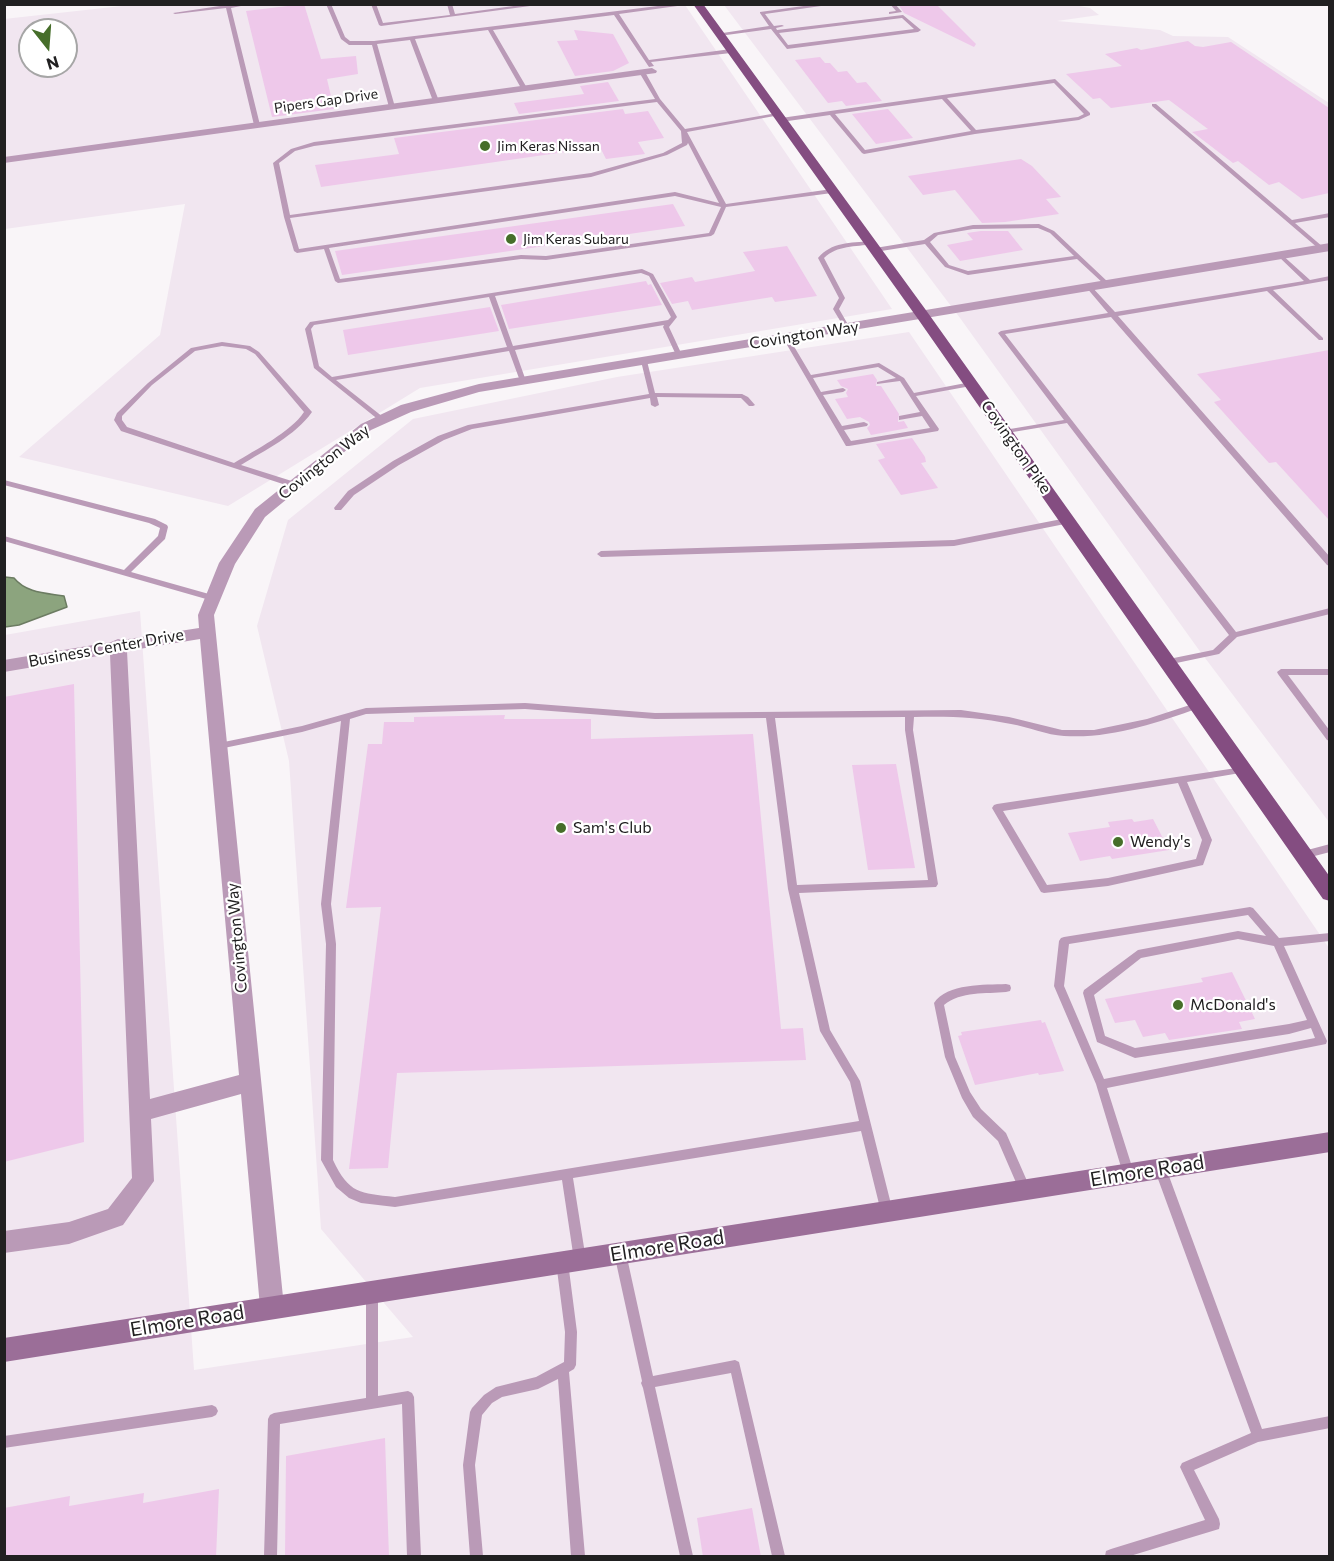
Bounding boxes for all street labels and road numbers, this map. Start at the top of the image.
street label: Pipers Gap Drive [273,85,379,117]
street label: Covington Way [748,317,860,353]
street label: Covington Pike [977,397,1055,497]
street label: Covington Way [275,420,373,504]
street label: Business Center Drive [27,625,185,671]
street label: Covington Way [223,882,251,994]
street label: Elmore Road [1088,1150,1206,1192]
street label: Elmore Road [608,1225,726,1267]
street label: Elmore Road [128,1300,246,1342]

